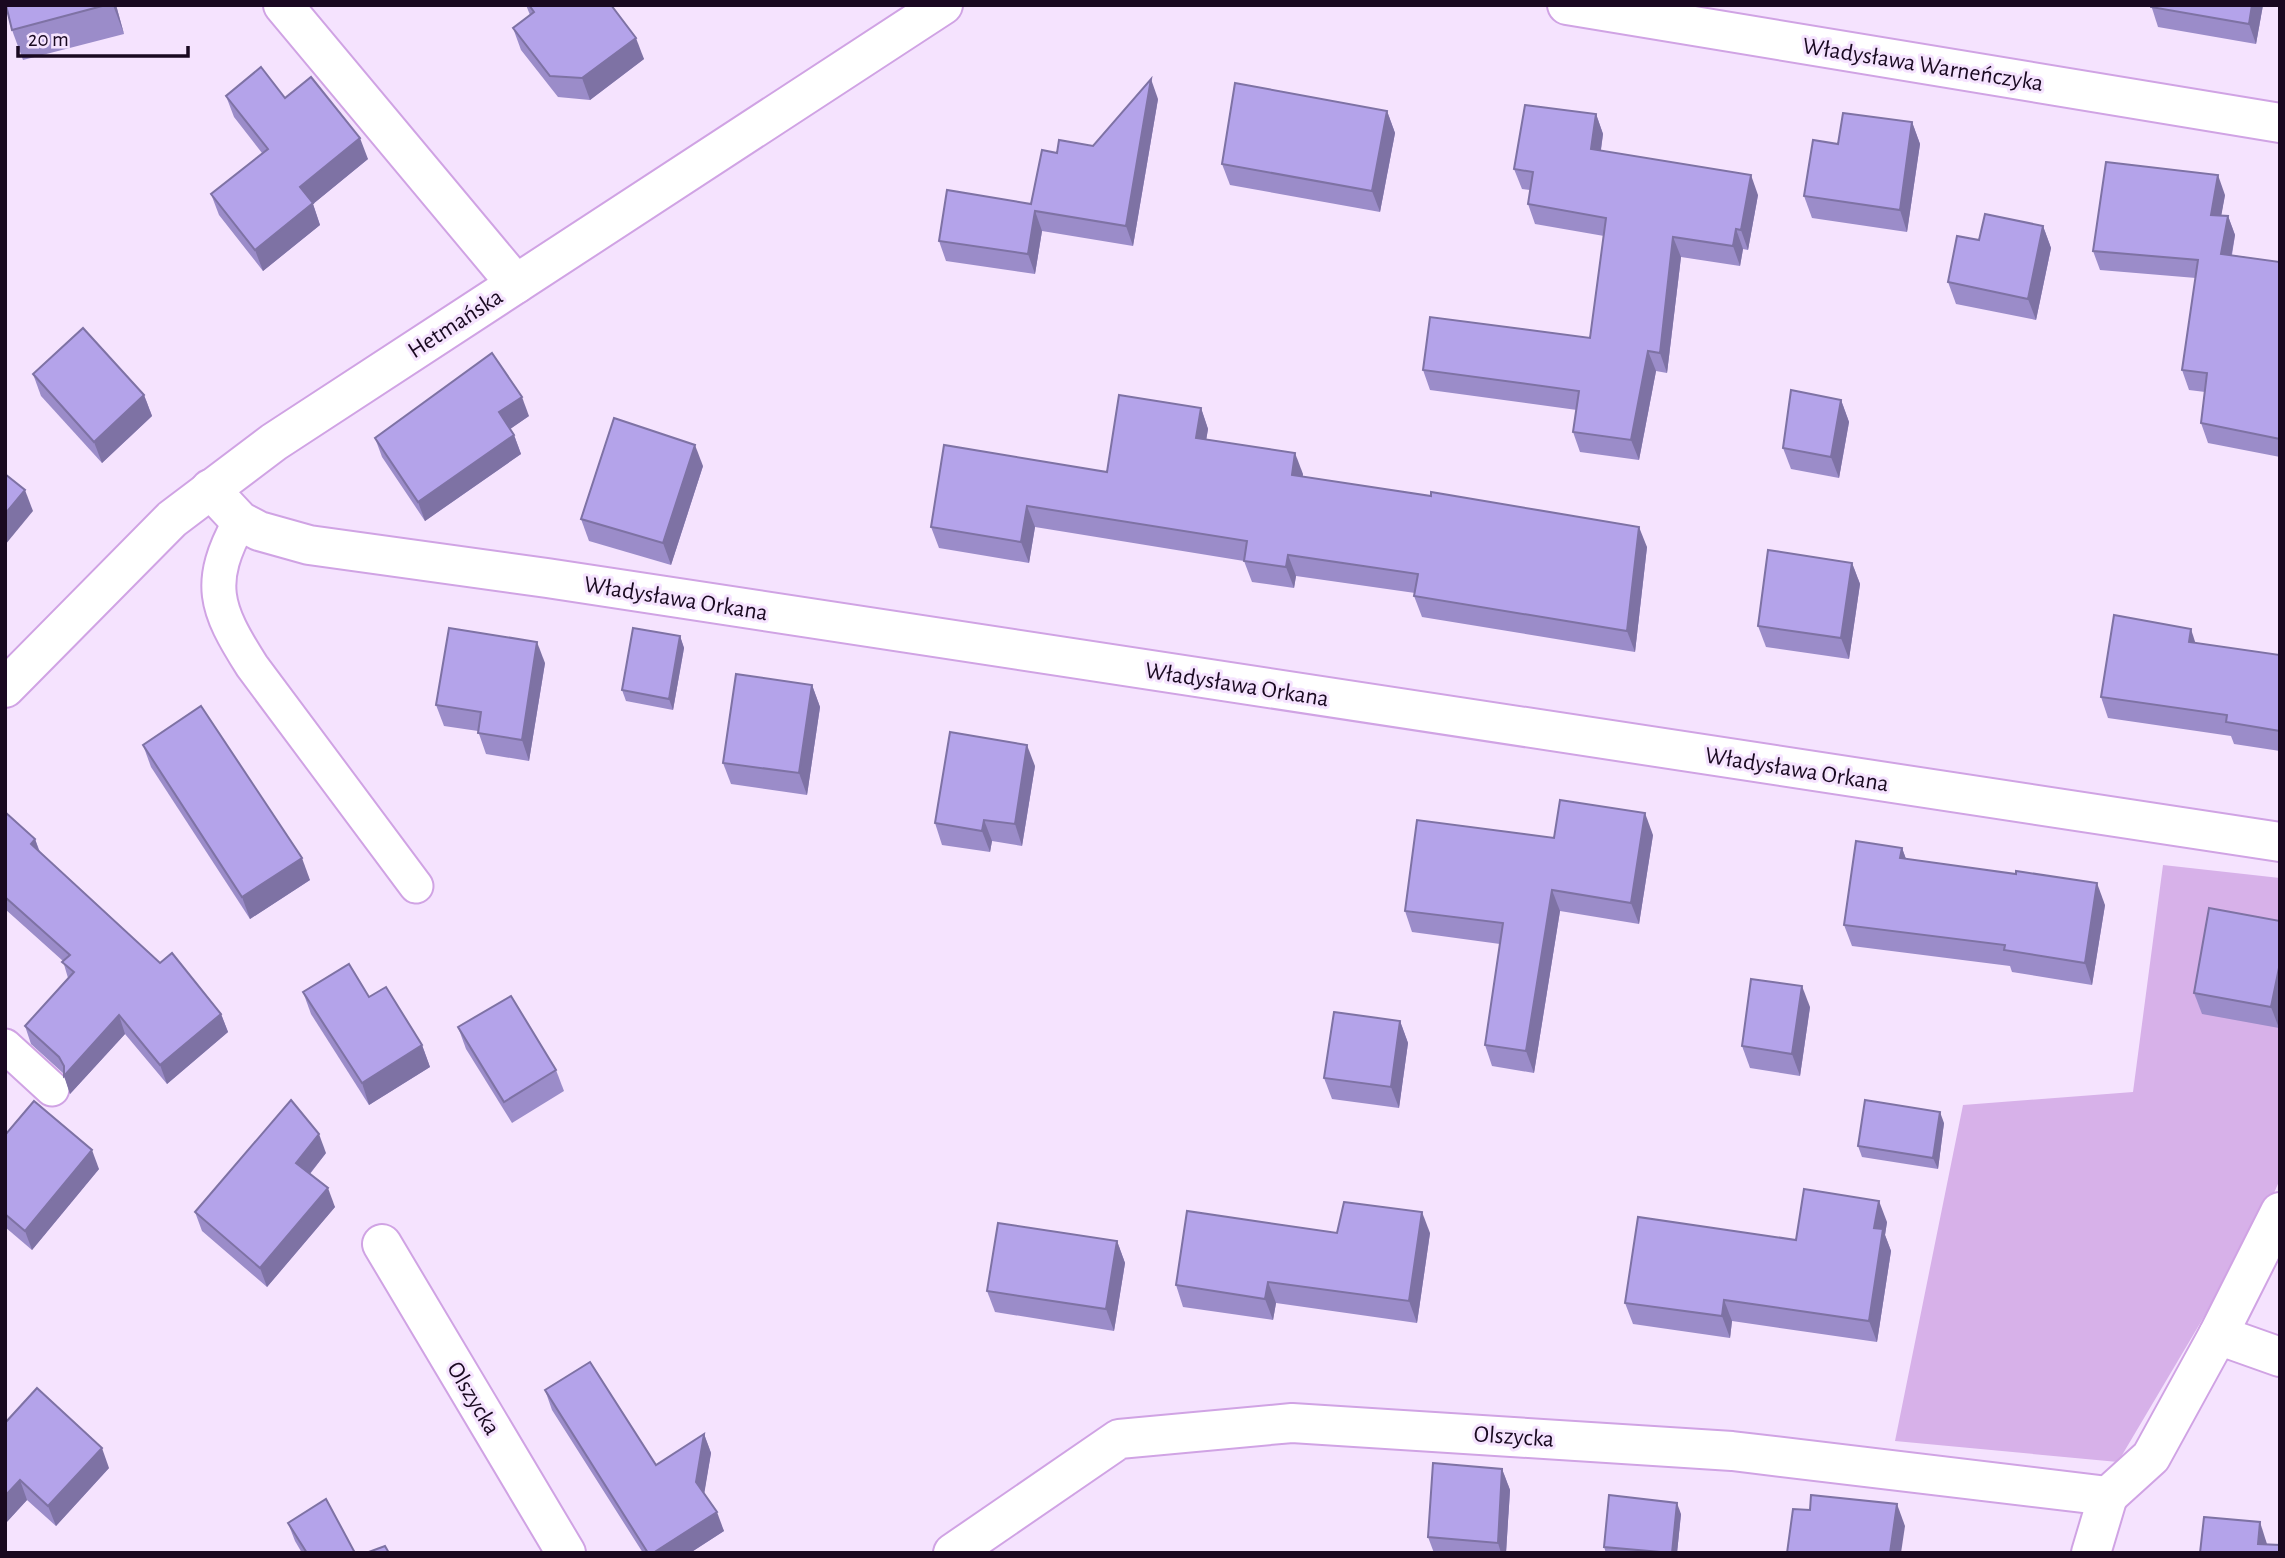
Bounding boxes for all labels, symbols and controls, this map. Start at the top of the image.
scale bar [18,14,187,58]
text: 20 m [28,29,69,50]
street label: Władysława Warneńczyka [1801,34,2045,96]
street label: Hetmańska [404,284,507,363]
street label: Władysława Orkana [582,573,770,625]
street label: Władysława Orkana [1143,659,1331,711]
street label: Władysława Orkana [1703,744,1891,796]
street label: Olszycka [442,1358,504,1439]
street label: Olszycka [1473,1422,1555,1452]

